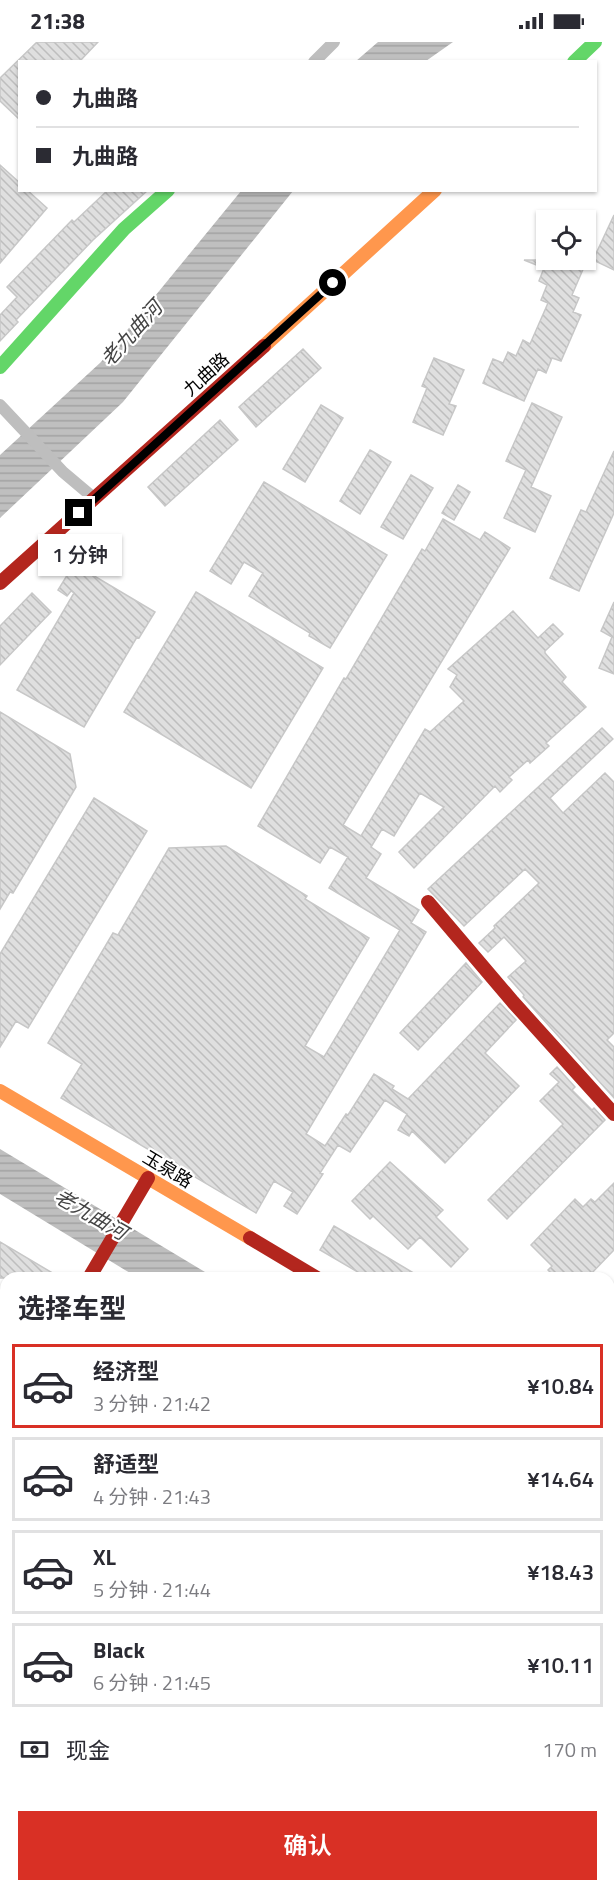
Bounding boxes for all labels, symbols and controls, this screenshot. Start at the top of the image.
text: 21:38 [30,4,85,38]
text: 九曲路 [72,81,138,115]
text: 九曲路 [72,139,138,173]
map controls [536,210,596,270]
button: locate [536,210,596,270]
route start [319,269,346,296]
water label: 老九曲河 [93,290,172,373]
street label: 九曲路 [177,346,235,402]
route end [65,499,92,526]
callout: 1 分钟 [37,534,121,576]
text: 1 分钟 [52,539,108,570]
street label: 玉泉路 [138,1144,198,1194]
water label: 老九曲河 [49,1181,137,1249]
text: 选择车型 [18,1287,126,1328]
text: 经济型 [93,1354,159,1388]
icon: car [21,1359,75,1413]
text: ¥10.84 [527,1369,594,1403]
text: 3 分钟 · 21:42 [93,1388,211,1419]
text: 舒适型 [93,1447,159,1481]
icon: car [21,1452,75,1506]
text: ¥14.64 [527,1462,594,1496]
text: 4 分钟 · 21:43 [93,1481,211,1512]
text: XL [93,1540,116,1574]
icon: car [21,1545,75,1599]
text: ¥18.43 [527,1555,594,1589]
text: 5 分钟 · 21:44 [93,1574,211,1605]
text: Black [93,1633,145,1667]
icon: car [21,1638,75,1692]
text: ¥10.11 [527,1648,594,1682]
text: 6 分钟 · 21:45 [93,1667,211,1698]
icon: cash [18,1733,51,1766]
text: 现金 [66,1733,110,1767]
text: 170 m [542,1734,597,1765]
button: 确认 [18,1811,597,1880]

